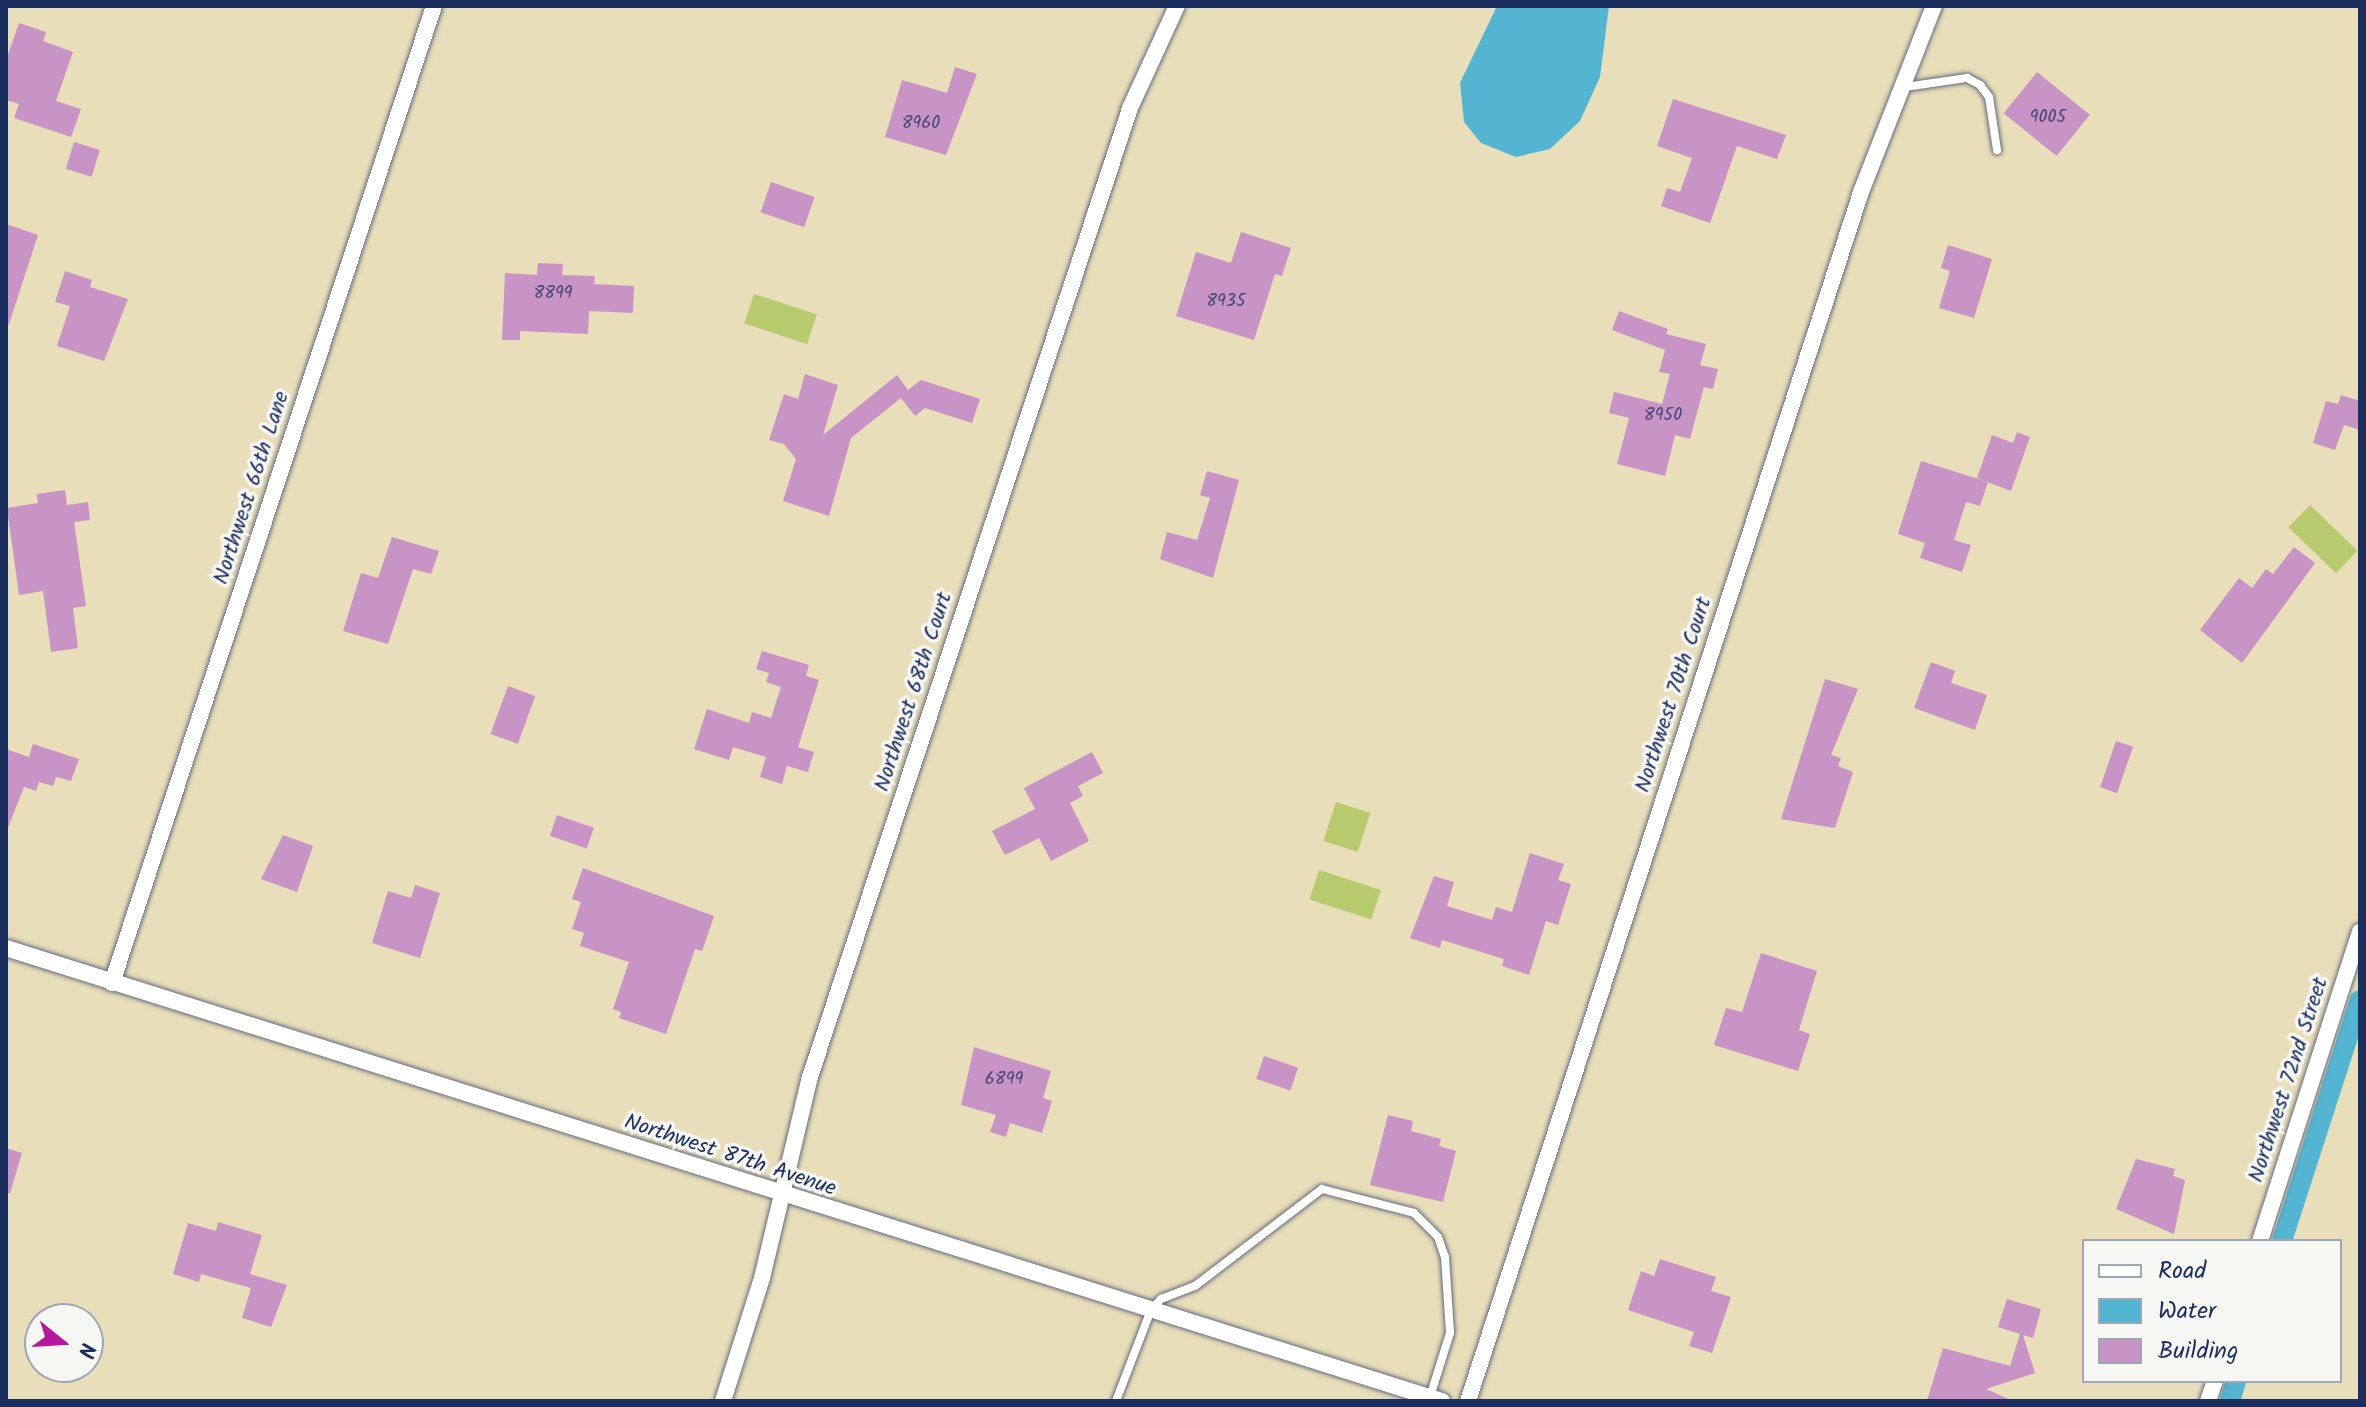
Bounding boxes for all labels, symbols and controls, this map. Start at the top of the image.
house number: 9005 [2030,107,2066,129]
house number: 8960 [902,113,940,135]
house number: 8899 [533,283,573,305]
house number: 8935 [1206,291,1246,313]
street label: Northwest 66th Lane [208,388,296,588]
house number: 8950 [1644,405,1682,427]
street label: Northwest 68th Court [869,589,959,795]
street label: Northwest 70th Court [1630,594,1718,796]
street label: Northwest 72nd Street [2243,974,2335,1186]
house number: 6899 [985,1069,1023,1091]
street label: Northwest 87th Avenue [621,1109,839,1203]
legend [2082,1239,2342,1383]
text: Road [2158,1252,2206,1291]
text: Water [2158,1292,2216,1331]
north arrow [24,1303,104,1383]
text: Building [2158,1332,2238,1371]
text: N [67,1338,104,1362]

